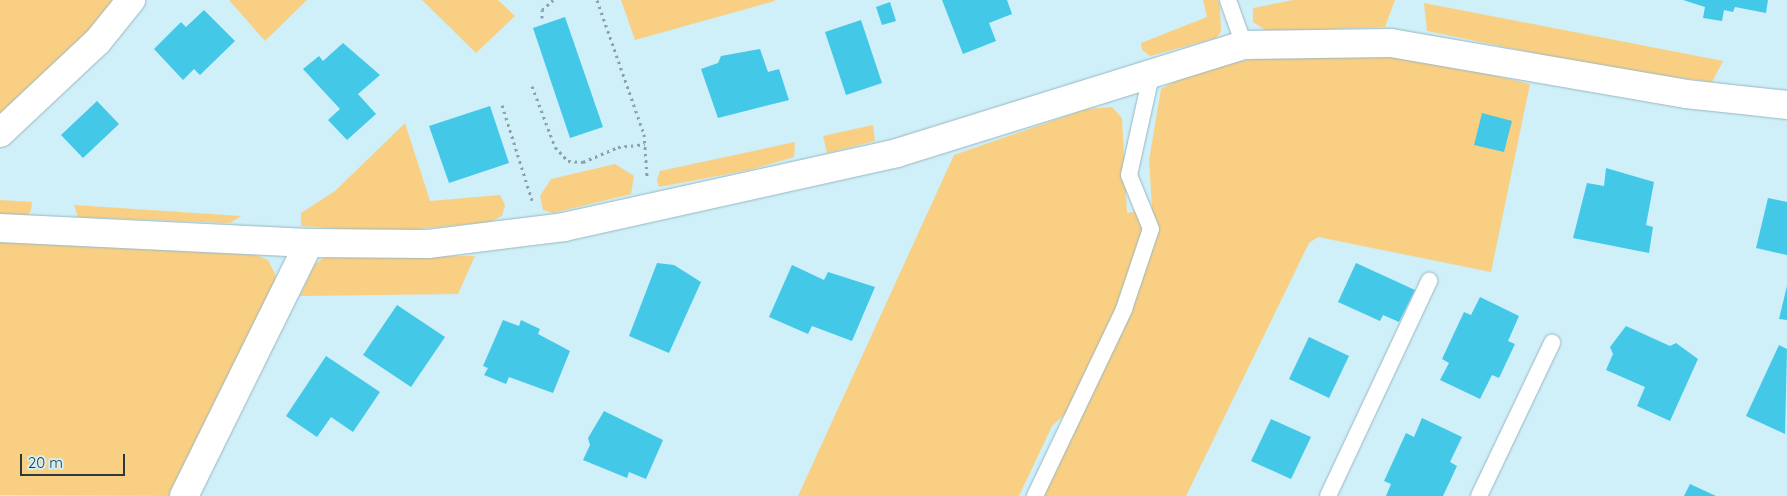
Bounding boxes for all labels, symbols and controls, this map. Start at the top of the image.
scale bar [22,444,128,476]
text: 20 m [28,453,63,472]

